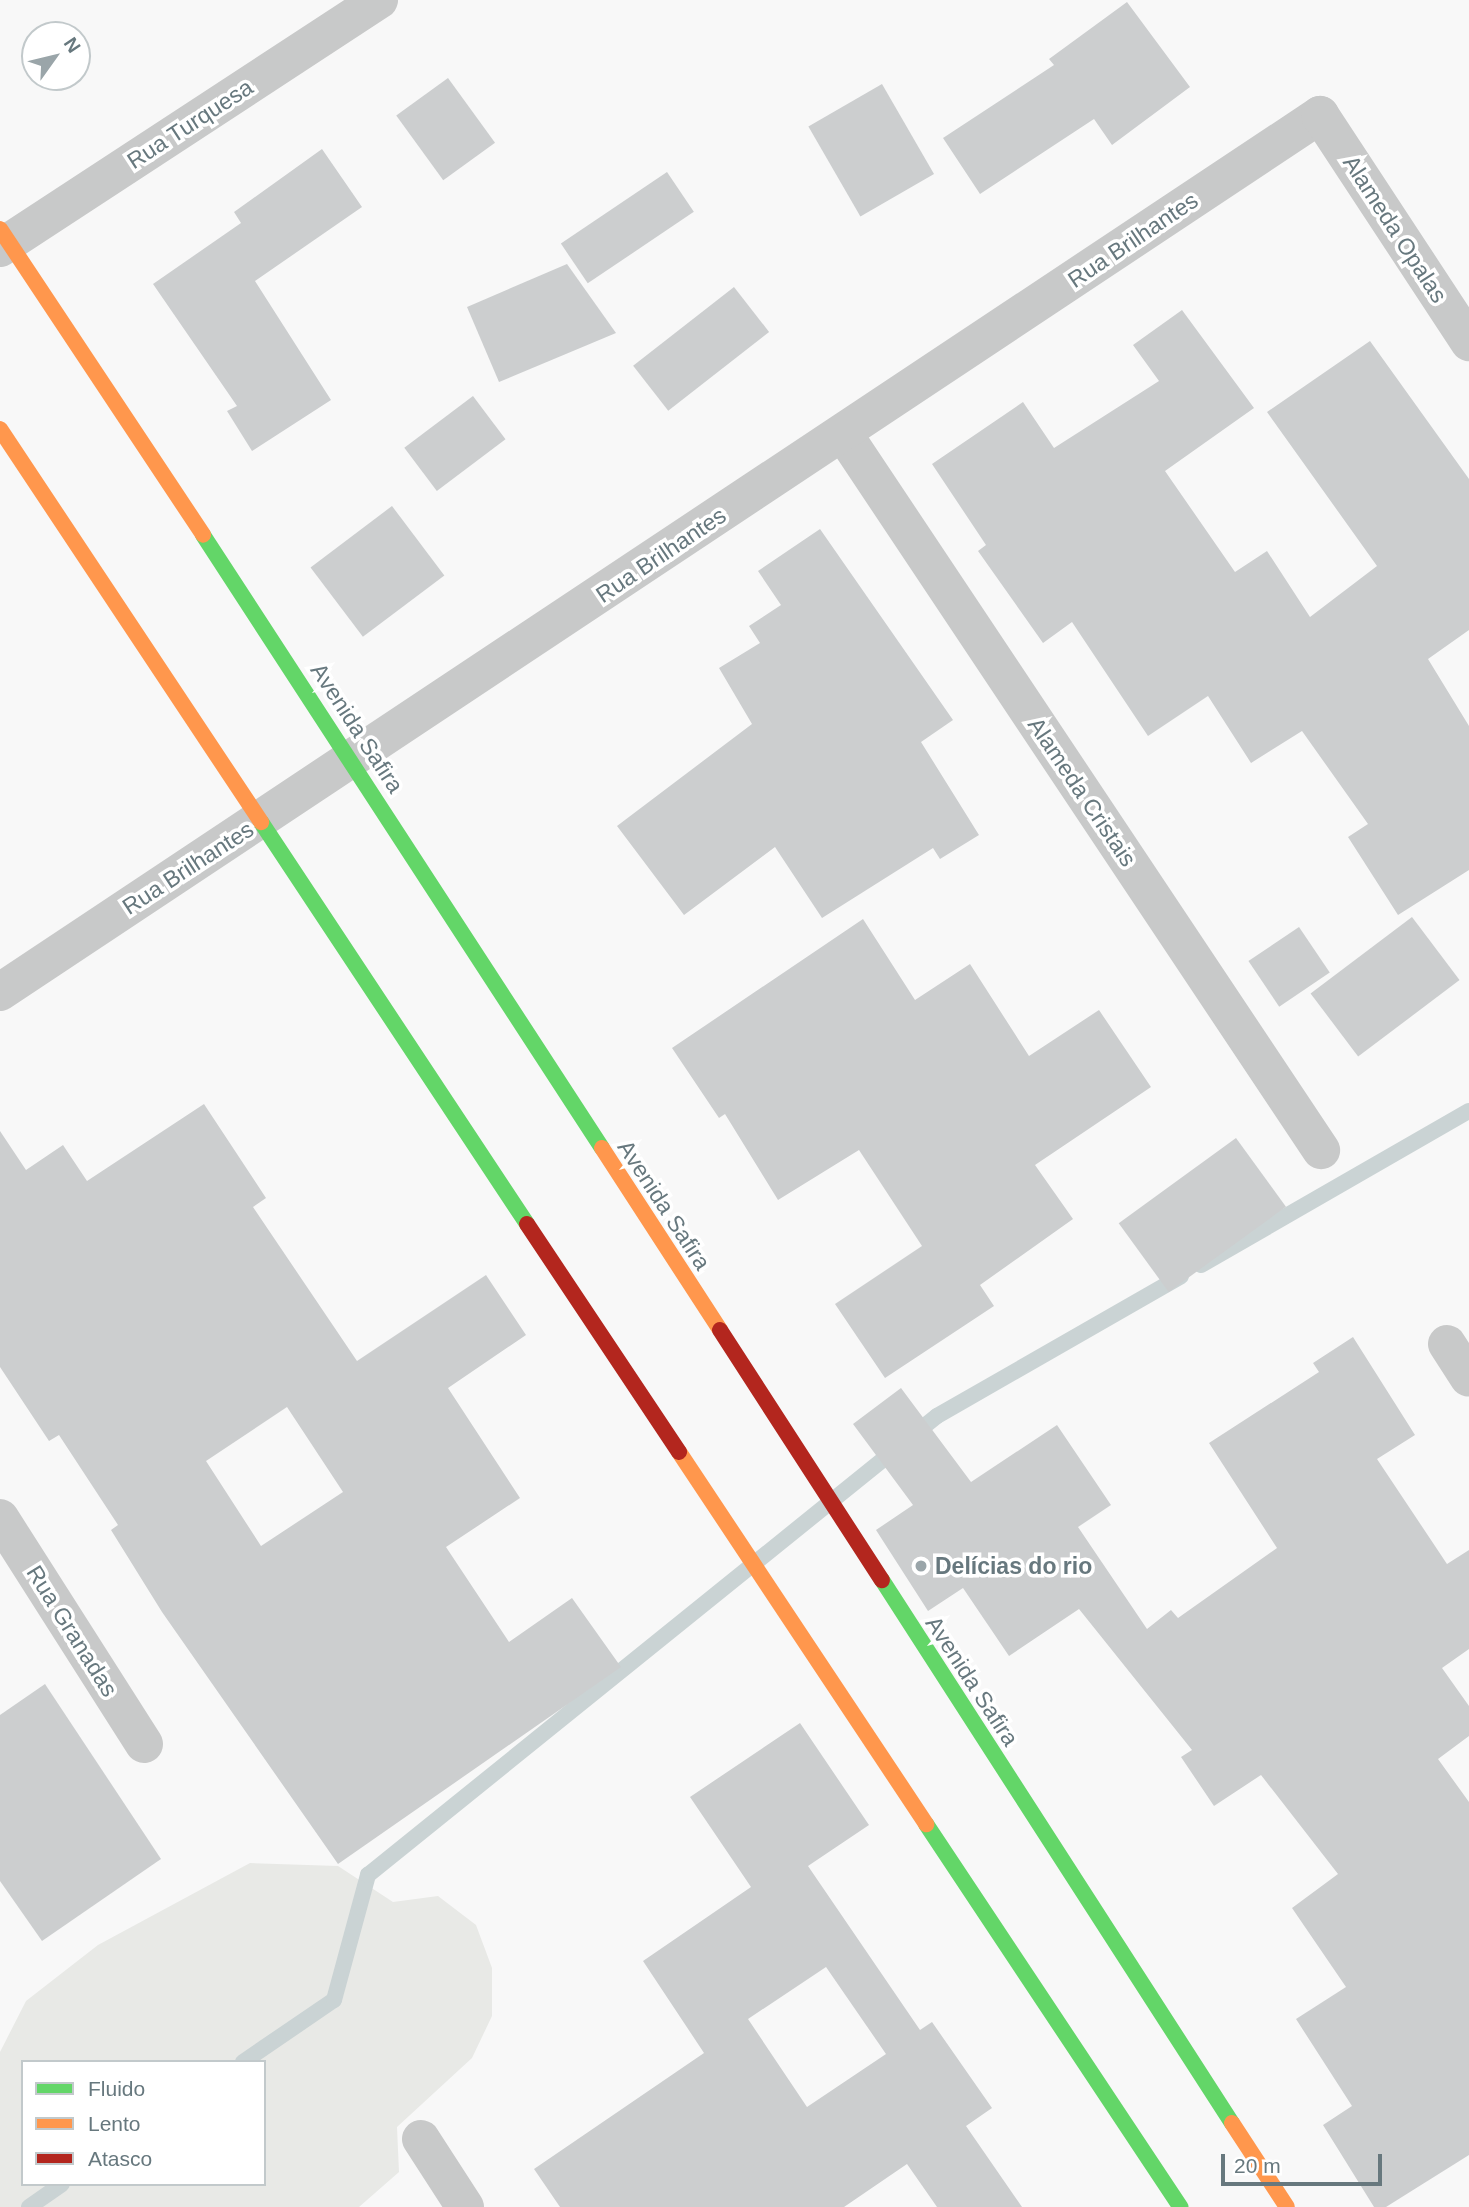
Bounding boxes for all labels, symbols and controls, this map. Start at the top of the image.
north arrow [21,21,91,91]
text: N [60,34,85,57]
street label: Rua Turquesa [122,73,258,175]
street label: Alameda Opalas [1337,150,1453,308]
street label: Rua Brilhantes [1063,186,1203,294]
street label: Rua Brilhantes [591,501,731,609]
street label: Avenida Safira [305,658,409,798]
street label: Alameda Cristais [1022,712,1142,872]
street label: Rua Brilhantes [117,815,259,921]
street label: Avenida Safira [612,1135,716,1275]
place label: Delícias do rio [935,1552,1092,1580]
marker: Delícias do rio [913,1558,929,1574]
street label: Rua Granadas [21,1560,123,1702]
street label: Avenida Safira [920,1611,1024,1751]
legend [21,2060,266,2186]
text: Fluido [88,2077,145,2100]
text: Lento [88,2112,141,2135]
scale bar [1224,2140,1385,2184]
text: Atasco [88,2147,152,2170]
text: 20 m [1234,2154,1281,2177]

